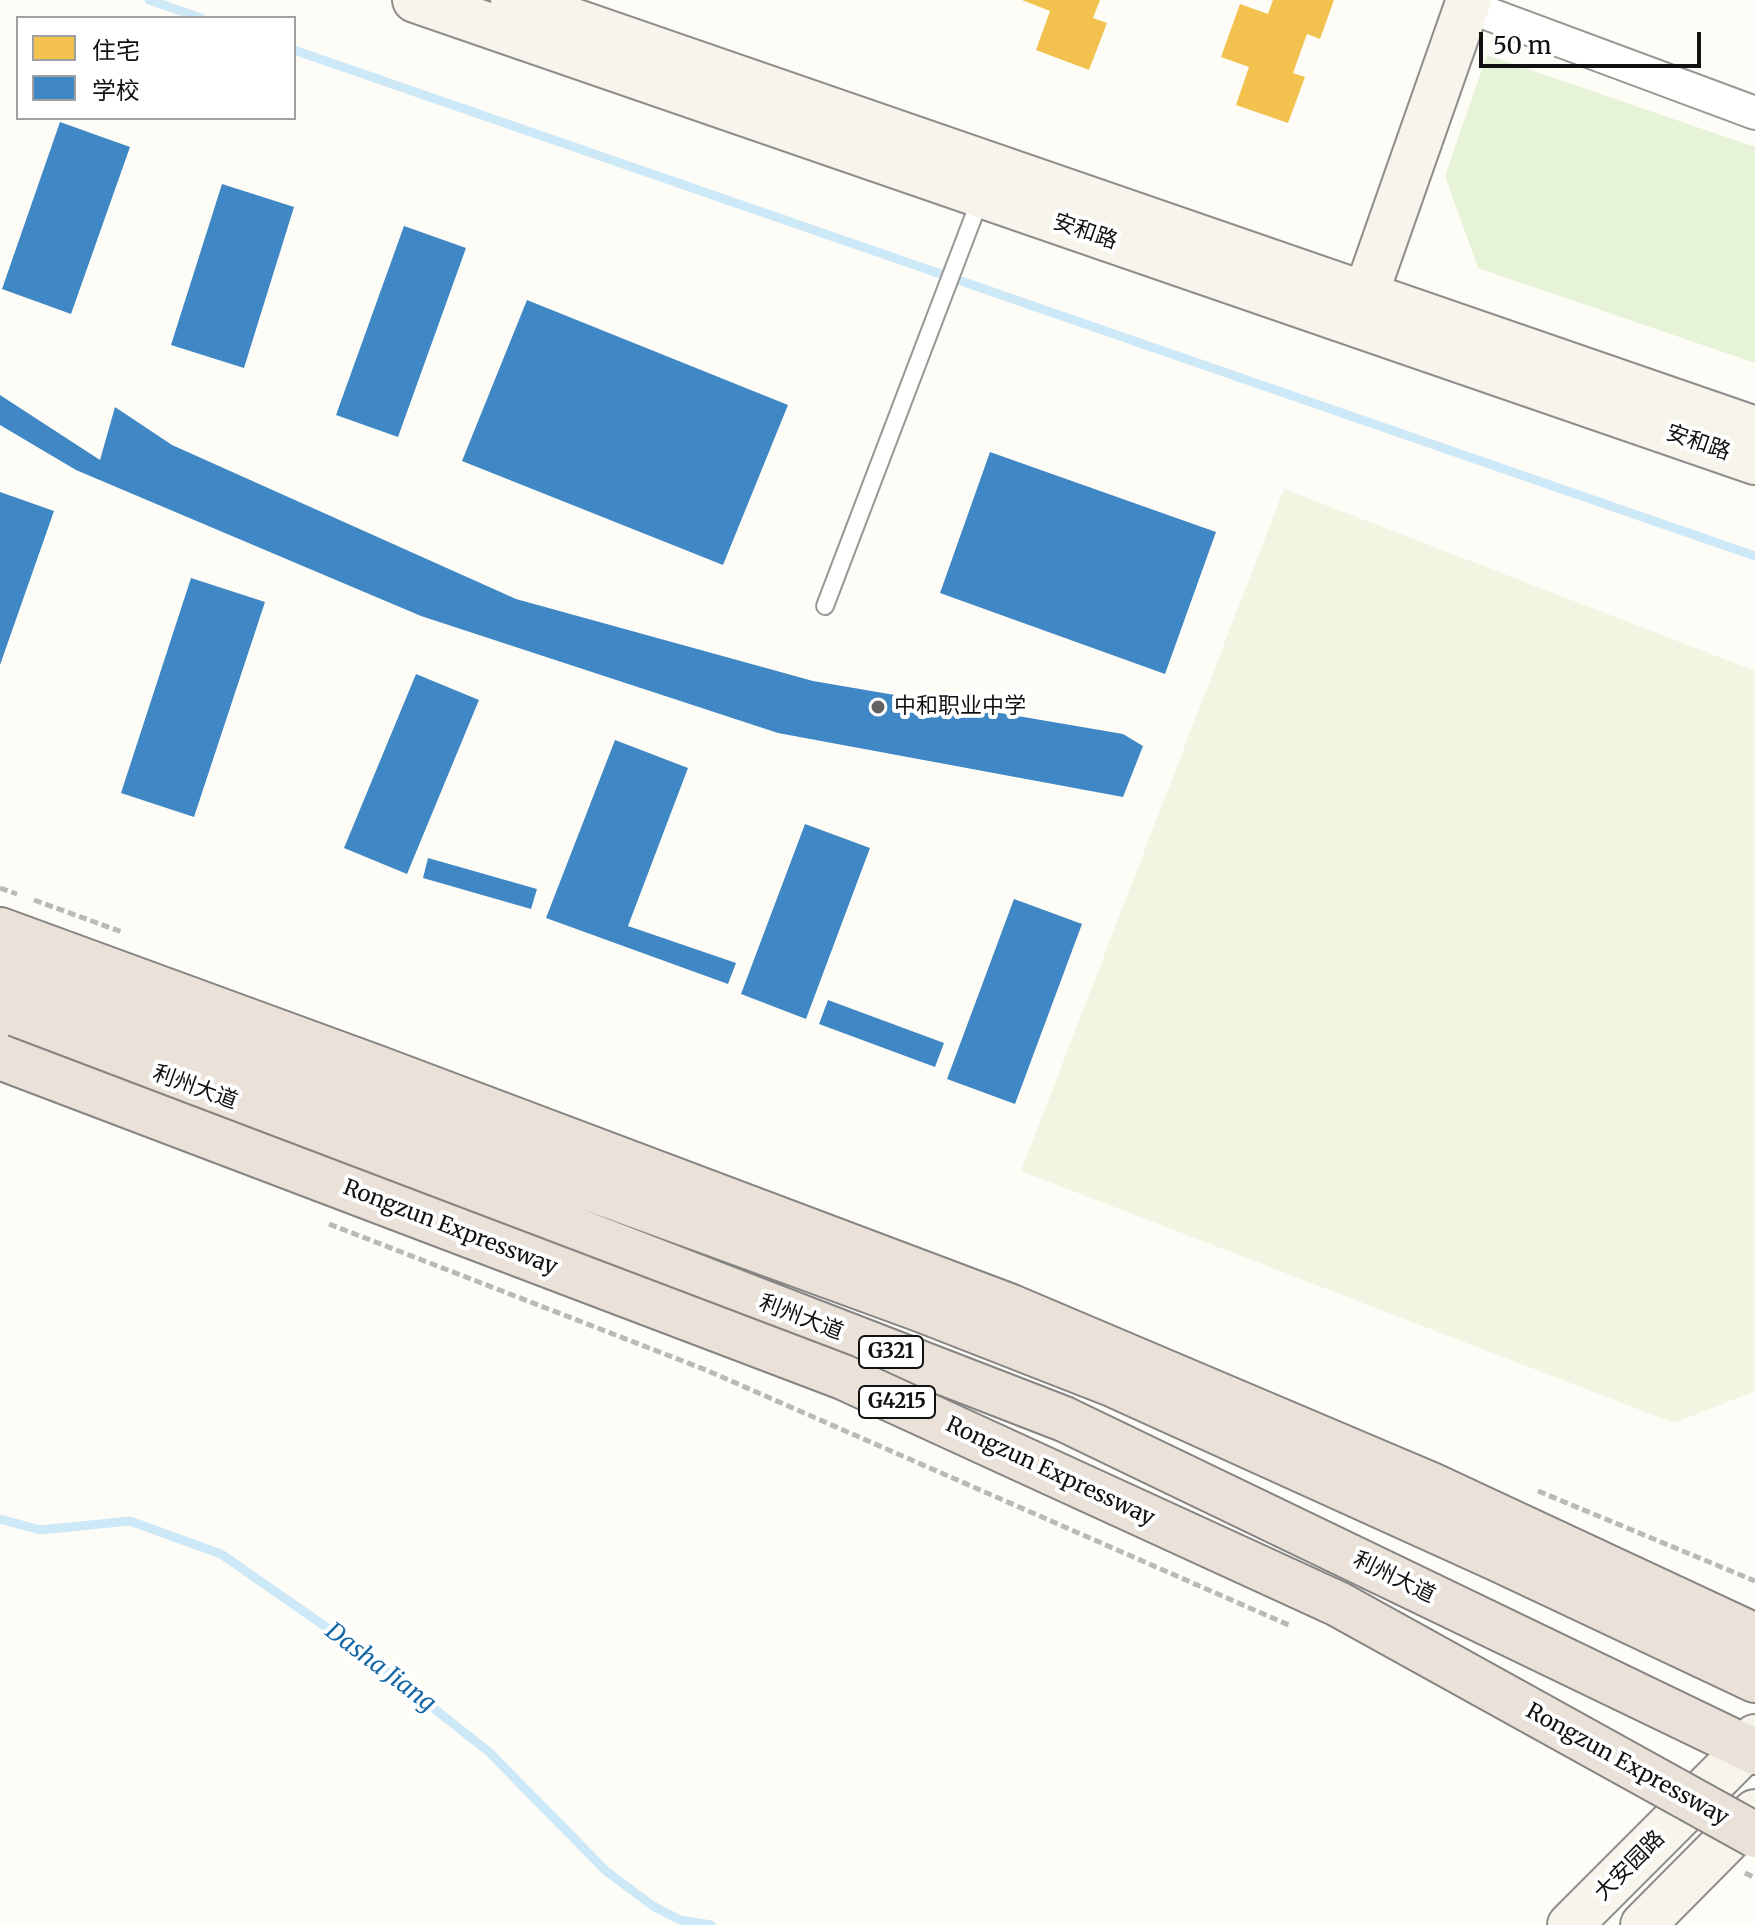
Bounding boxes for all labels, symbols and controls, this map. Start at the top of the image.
legend [16,16,296,120]
scale bar [1483,16,1705,66]
text: 50 m [1493,30,1552,61]
text: 住宅 [92,35,140,66]
text: 学校 [92,75,140,106]
street label: 安和路 [1050,209,1120,255]
street label: 安和路 [1663,420,1733,466]
place label: 中和职业中学 [894,694,1026,720]
marker: 中和职业中学 [869,698,887,716]
street label: 利州大道 [149,1061,241,1115]
street label: Rongzun Expressway [339,1175,561,1281]
street label: 利州大道 [755,1290,847,1346]
road number: G321 [859,1336,923,1368]
road number: G4215 [859,1386,935,1418]
street label: Rongzun Expressway [941,1412,1159,1532]
street label: 利州大道 [1349,1547,1439,1609]
water label: Dasha Jiang [319,1617,441,1719]
street label: Rongzun Expressway [1521,1698,1733,1832]
street label: 大安园路 [1590,1826,1670,1906]

